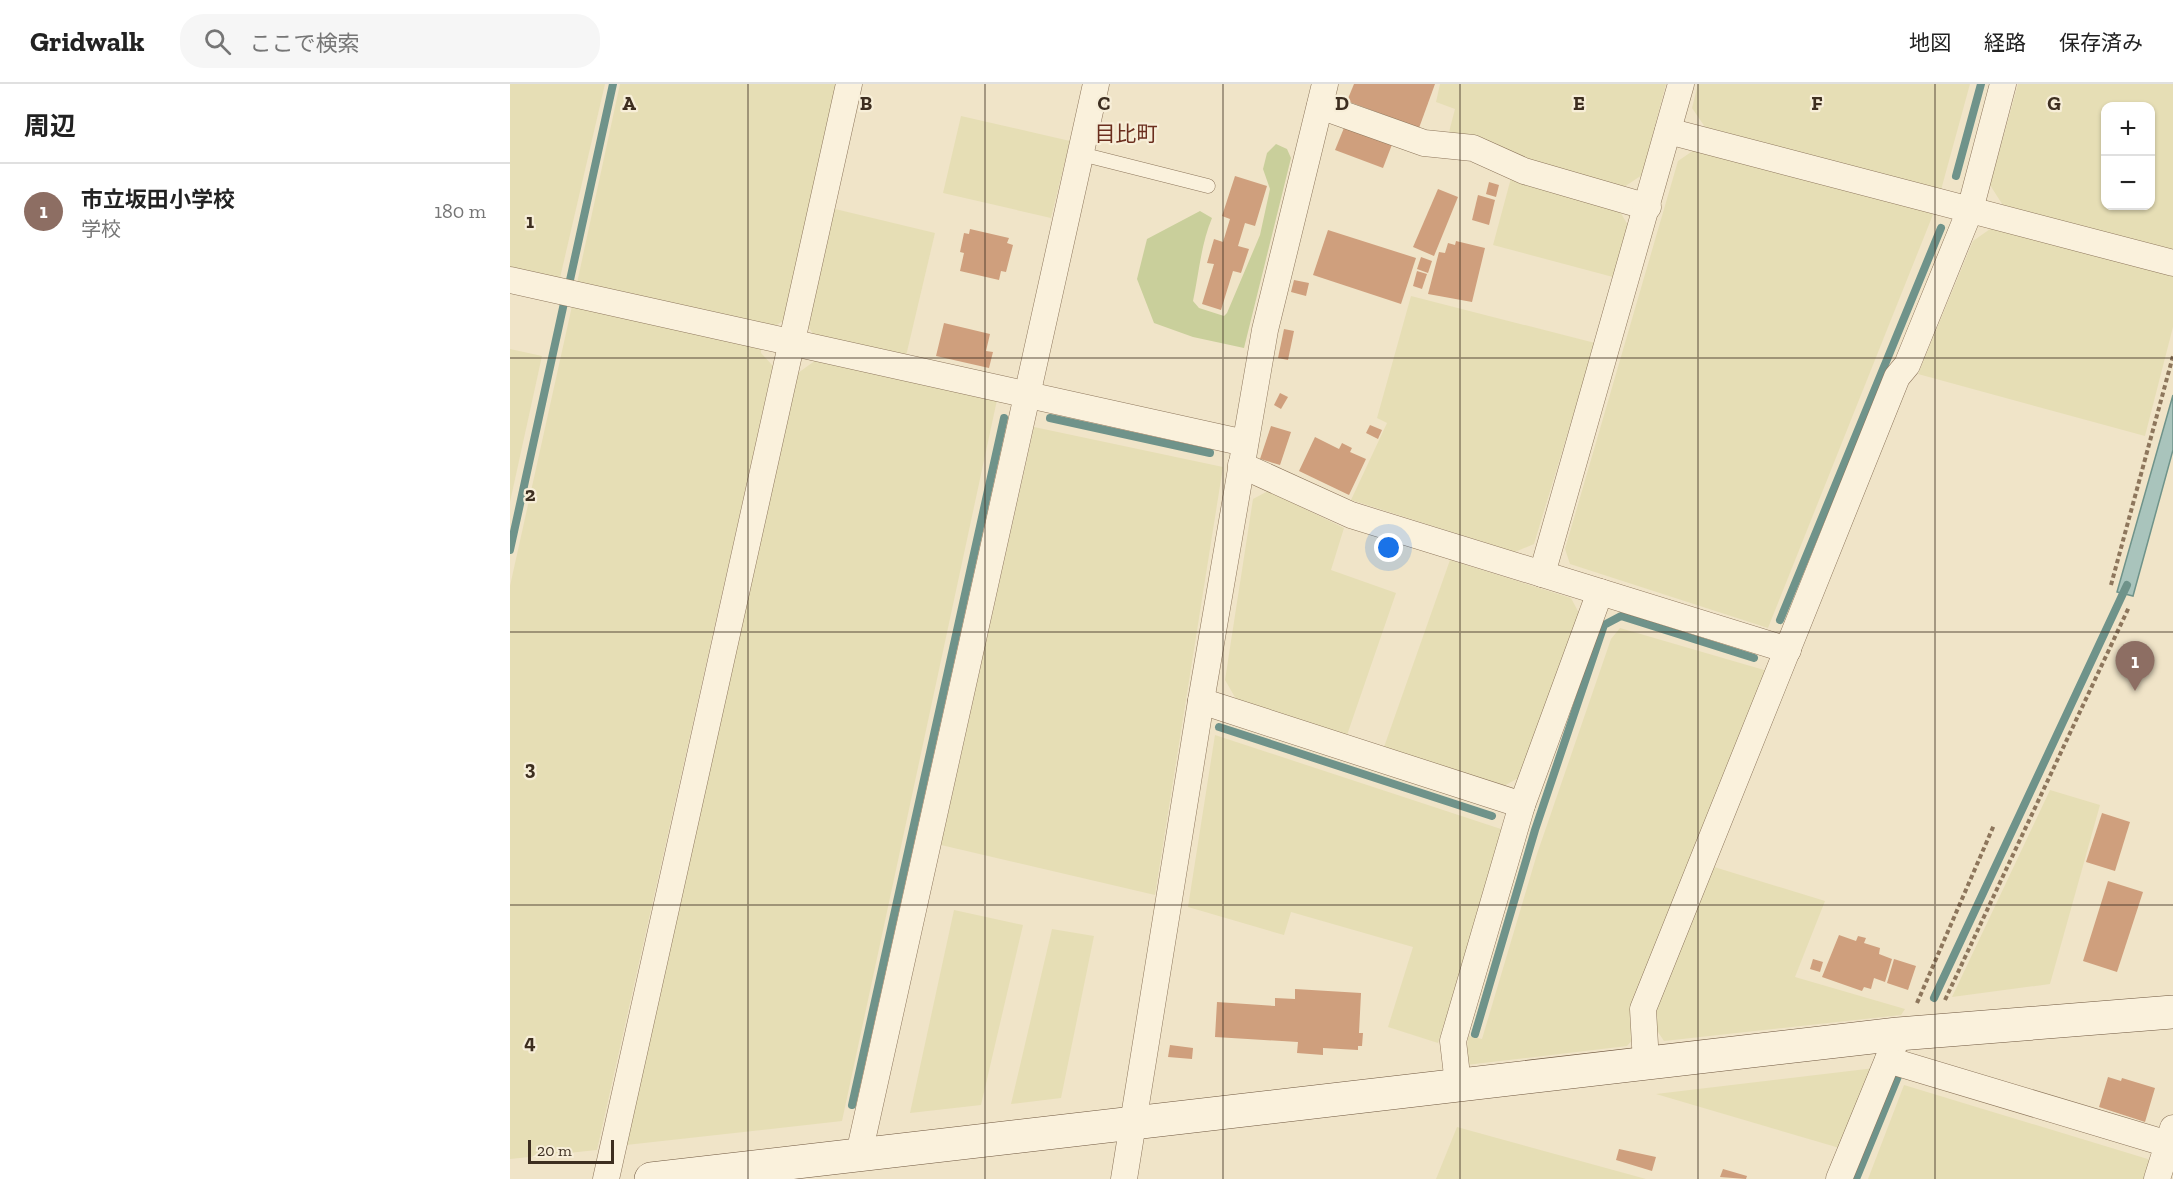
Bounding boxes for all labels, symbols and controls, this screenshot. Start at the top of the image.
search box [180,14,600,68]
text: Gridwalk [30,25,144,58]
icon: search [201,25,234,58]
text: ここで検索 [249,30,359,57]
text: 地図 [1909,30,1951,55]
text: 経路 [1984,30,2026,55]
text: 保存済み [2059,30,2143,55]
text: A [622,91,636,115]
text: B [860,91,872,115]
text: C [1098,91,1111,115]
text: D [1335,91,1349,115]
text: E [1573,91,1585,115]
text: F [1811,91,1823,115]
text: G [2047,91,2061,115]
map controls [2101,102,2155,210]
button: + [2101,102,2155,156]
text: 周辺 [24,110,76,142]
district label: 目比町 [1095,121,1158,146]
button: − [2101,156,2155,210]
text: 市立坂田小学校 [81,186,235,213]
text: 1 [39,199,48,223]
text: 180 m [434,199,486,223]
text: 1 [526,209,534,233]
text: 学校 [81,217,121,241]
text: 2 [525,482,536,506]
your location [1374,533,1403,562]
pin: 1 [2116,642,2154,691]
text: 3 [525,756,536,780]
text: 4 [524,1030,536,1054]
scale bar [528,1137,614,1164]
text: 20 m [537,1141,572,1160]

